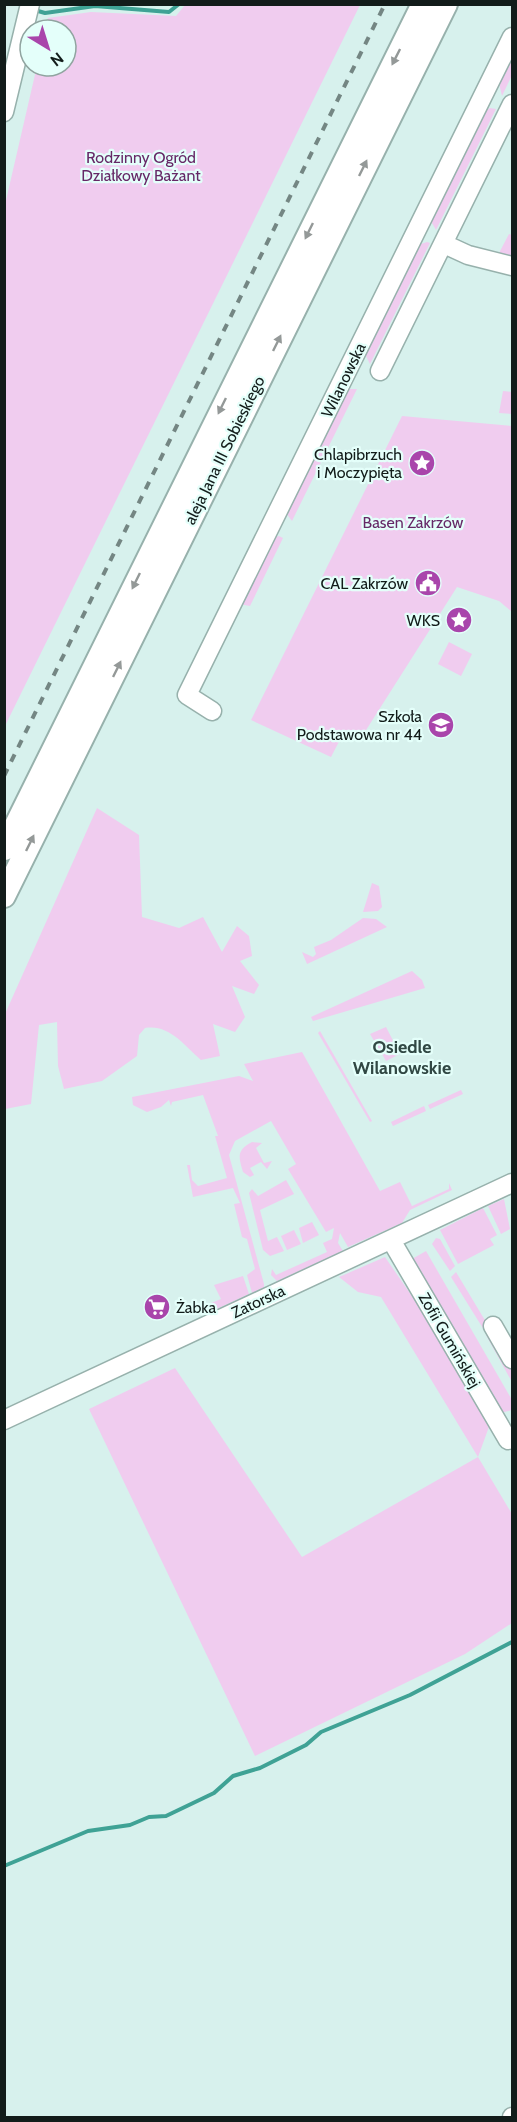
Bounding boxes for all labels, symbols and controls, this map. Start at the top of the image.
north arrow [18,18,78,78]
text: N [47,48,67,70]
one-way arrow [391,48,401,65]
park label: Rodzinny Ogród Działkowy Bażant [81,148,201,185]
one-way arrow [358,159,368,176]
one-way arrow [304,222,314,240]
one-way arrow [272,334,281,351]
street label: Wilanowska [317,340,370,421]
street label: aleja Jana III Sobieskiego [180,373,269,527]
one-way arrow [218,397,227,414]
place label: Chlapibrzuch i Moczypięta [314,445,402,482]
place icon: Chlapibrzuch i Moczypięta [407,448,437,478]
park label: Basen Zakrzów [363,513,464,532]
public building icon: CAL Zakrzów [413,568,443,598]
one-way arrow [132,572,141,589]
place label: CAL Zakrzów [320,574,408,593]
place icon: WKS [444,605,474,635]
place label: WKS [407,611,440,630]
one-way arrow [112,660,121,677]
place label: Szkoła Podstawowa nr 44 [297,707,422,744]
school or university icon: Szkoła Podstawowa nr 44 [426,710,456,740]
one-way arrow [26,835,35,852]
district label: Osiedle Wilanowskie [353,1036,451,1079]
street label: Zatorska [228,1281,288,1322]
street label: Zofii Gumińskiej [415,1289,485,1391]
supermarket icon: Żabka [142,1292,172,1322]
place label: Żabka [176,1298,216,1317]

